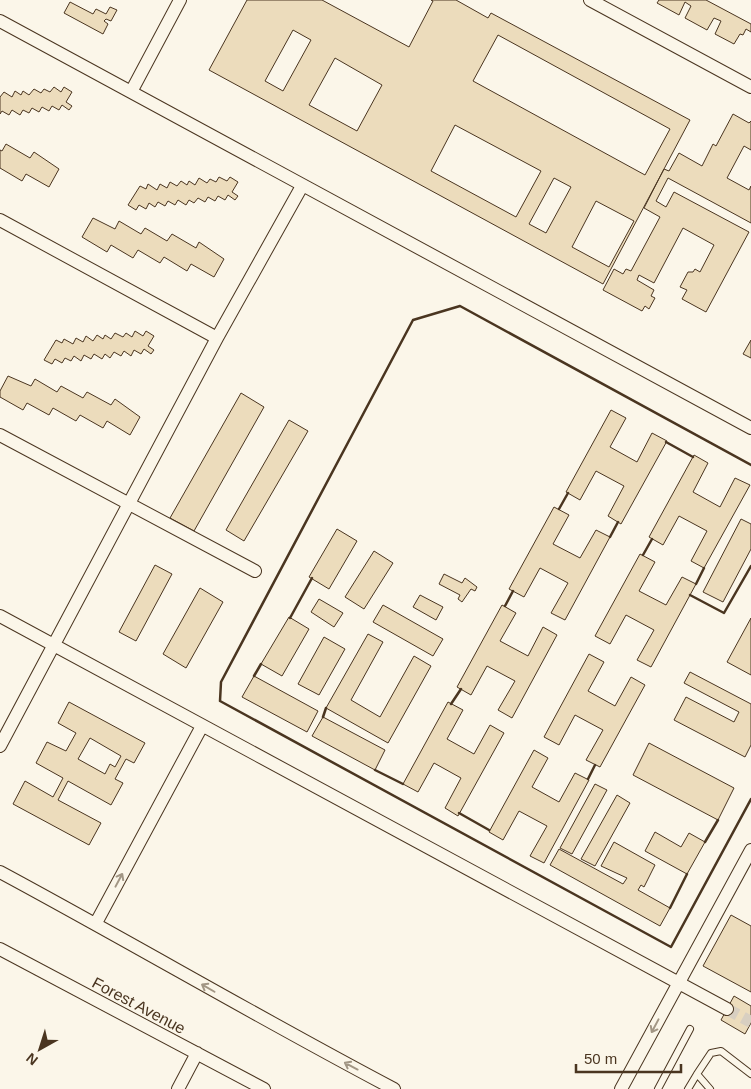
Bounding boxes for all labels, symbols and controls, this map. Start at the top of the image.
one-way arrow [114,873,124,888]
street label: Forest Avenue [89,974,188,1037]
one-way arrow [202,982,216,992]
one-way arrow [650,1018,660,1033]
north arrow [15,1024,65,1074]
scale bar [576,1042,681,1074]
text: N [23,1050,41,1069]
text: 50 m [584,1050,617,1067]
one-way arrow [343,1061,358,1071]

